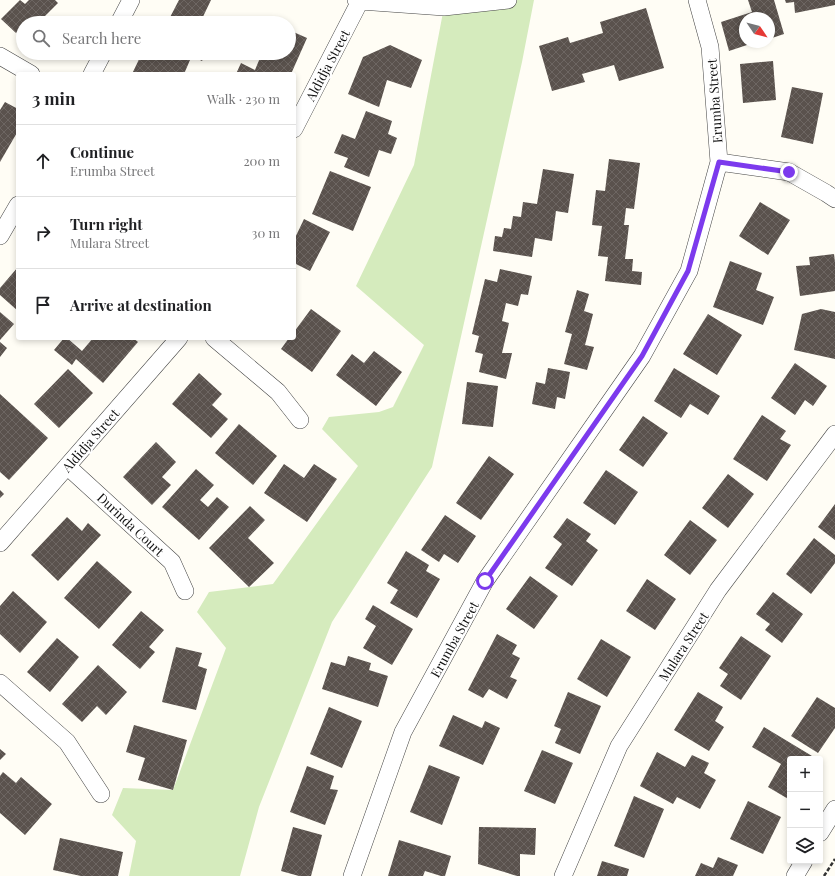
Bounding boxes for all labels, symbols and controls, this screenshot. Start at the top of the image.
north arrow [739,12,775,48]
search box [16,16,296,60]
street label: Aldidja Street [301,26,353,105]
icon: search [30,27,52,49]
text: Search here [62,28,141,48]
street label: Erumba Street [703,58,725,144]
text: 3 min [32,87,75,109]
text: Walk · 230 m [207,90,280,107]
text: Continue [70,142,134,162]
icon: ahead [32,150,54,172]
text: 200 m [243,152,280,169]
text: Erumba Street [70,162,155,179]
route end [780,163,798,181]
text: Turn right [70,214,143,234]
icon: right [32,222,54,244]
text: 30 m [252,224,280,241]
text: Mulara Street [70,234,149,251]
icon: arrive [32,294,54,316]
text: Arrive at destination [70,295,212,315]
street label: Aldidja Street [57,404,122,476]
street label: Durinda Court [94,489,168,560]
route start [476,572,494,590]
street label: Erumba Street [426,598,482,680]
street label: Mulara Street [654,608,712,684]
map controls [787,756,823,864]
button: + [787,756,823,792]
button: − [787,792,823,828]
button: layers [787,828,823,864]

